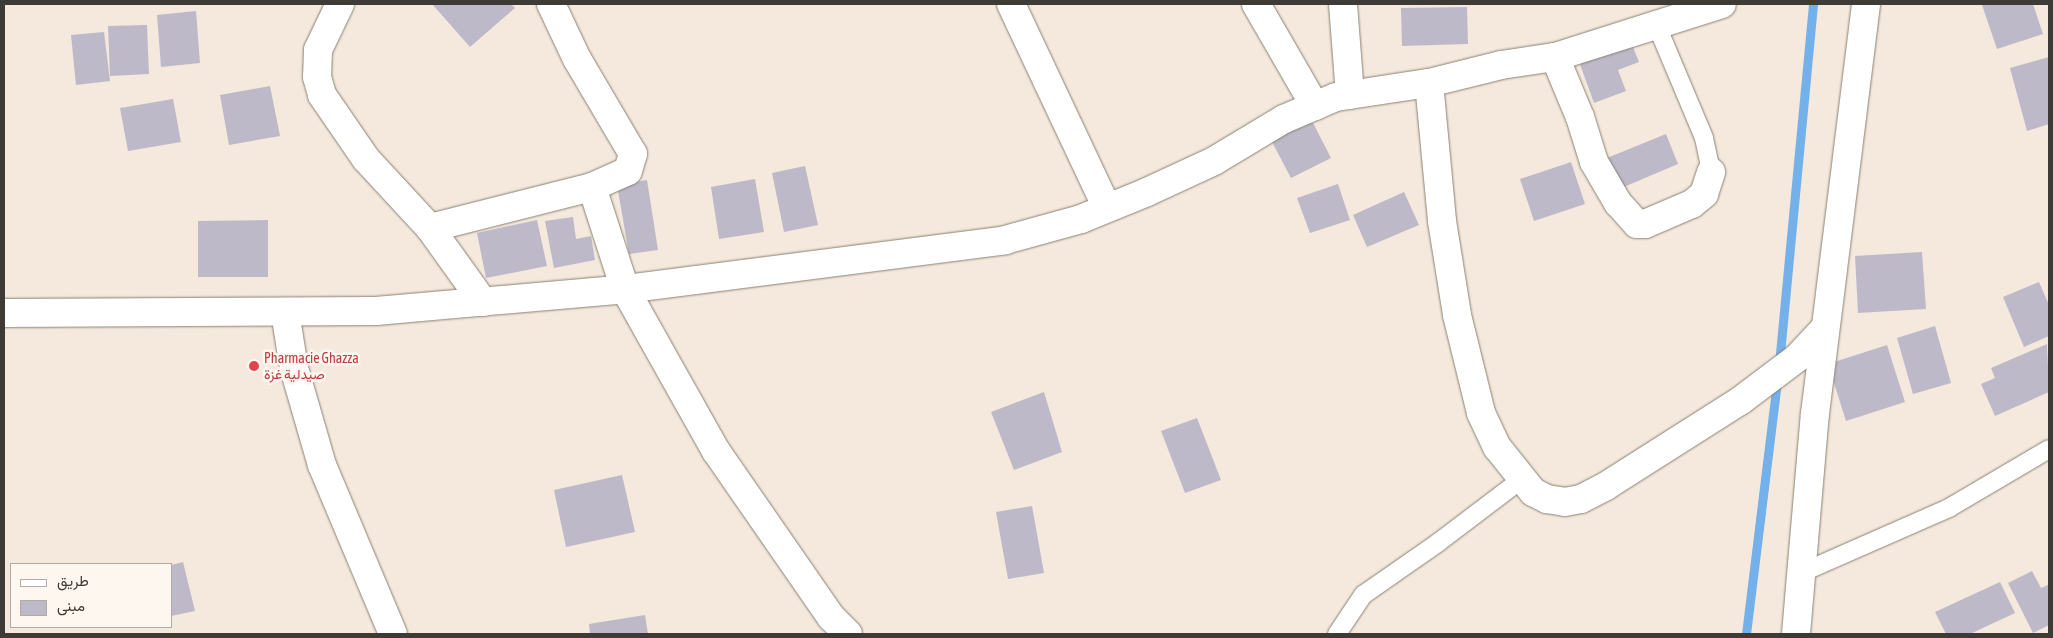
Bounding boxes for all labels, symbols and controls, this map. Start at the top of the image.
place label: Pharmacie Ghazza صيدلية غزة [264,350,359,382]
marker: Pharmacie Ghazza صيدلية غزة [248,360,260,372]
legend [10,563,172,628]
text: طريق [57,572,89,589]
text: مبنى [57,597,85,614]

